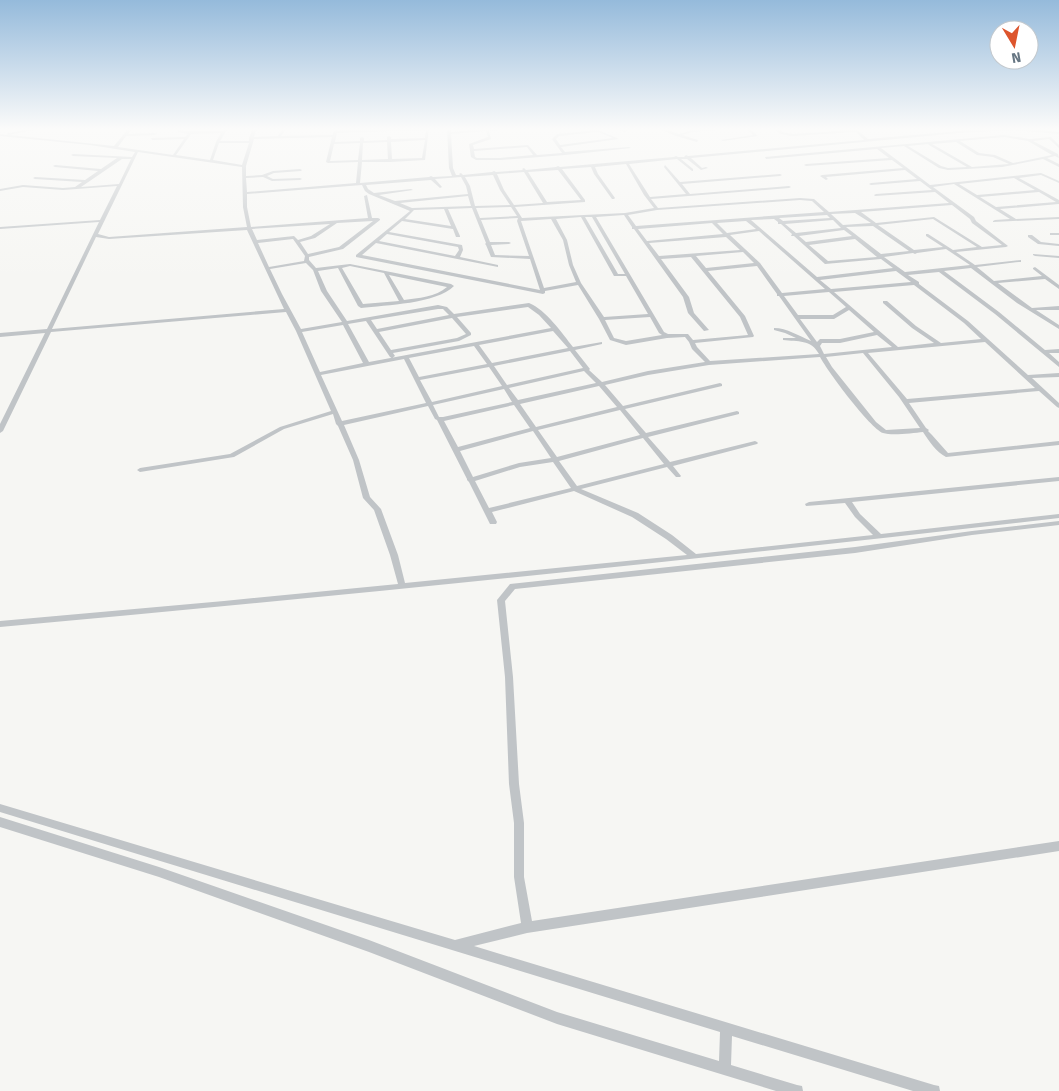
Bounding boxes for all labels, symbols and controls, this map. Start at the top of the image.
north arrow [989,20,1039,70]
text: N [1010,48,1022,66]

